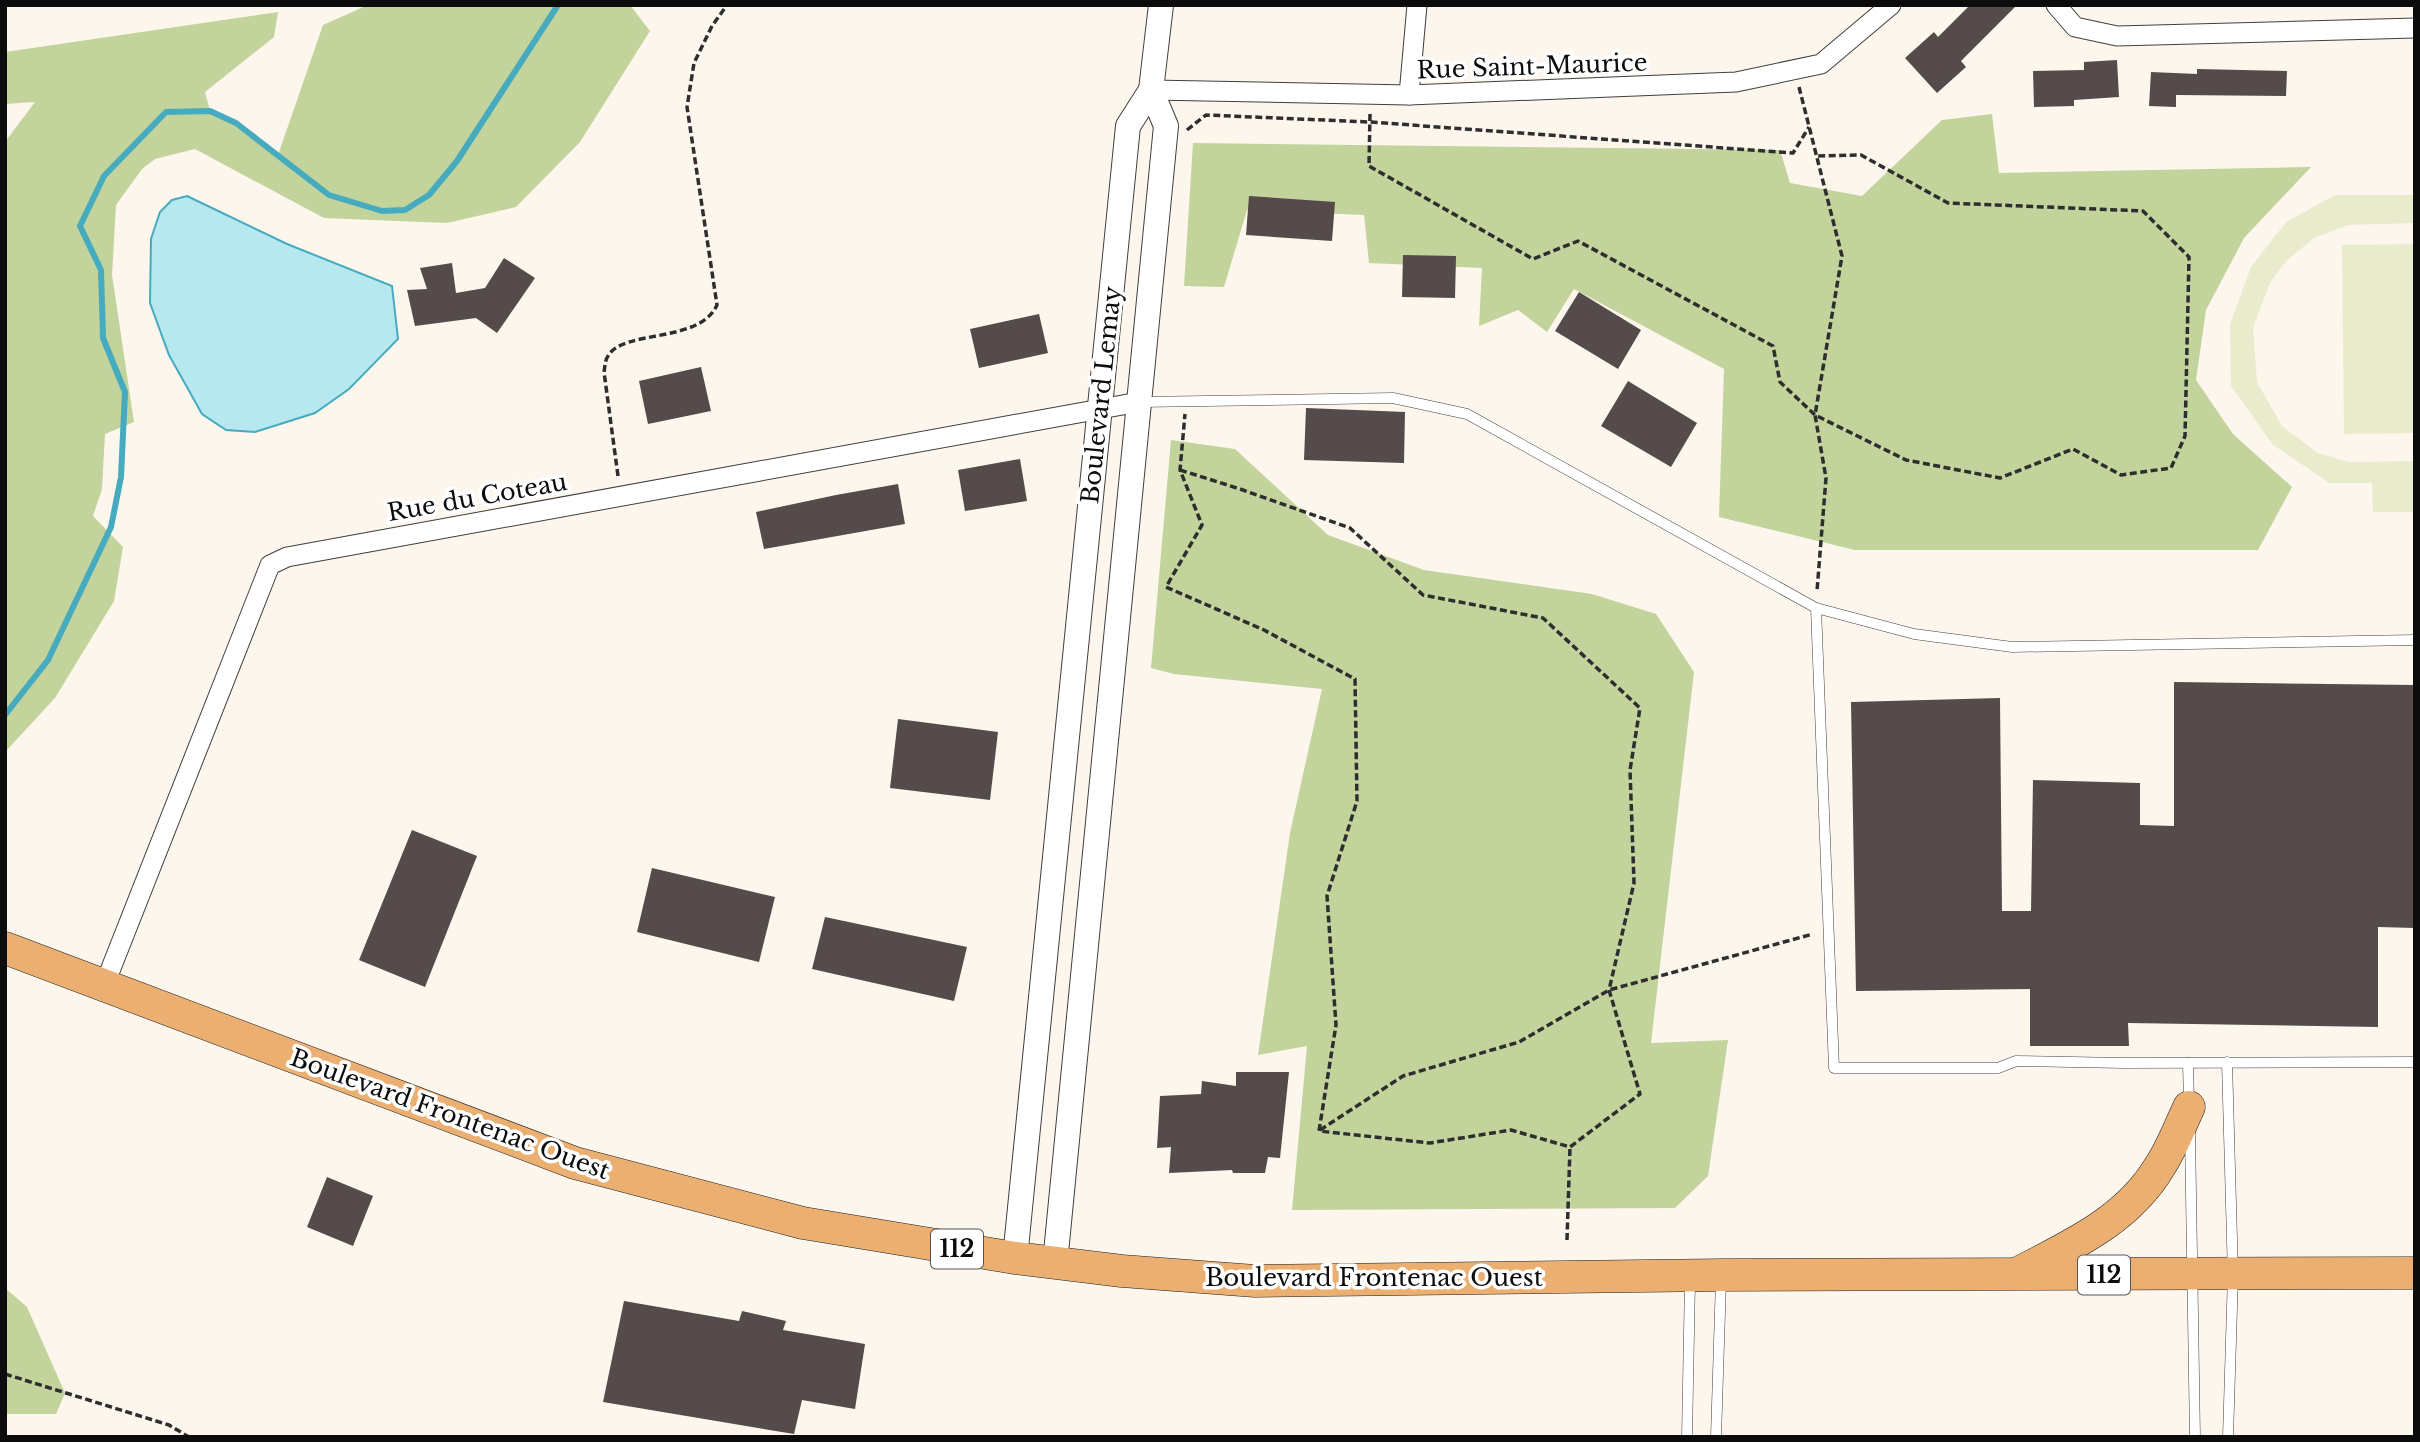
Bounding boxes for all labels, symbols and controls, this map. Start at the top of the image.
street label: Rue Saint-Maurice [1416,47,1648,85]
street label: Boulevard Lemay [1075,284,1127,505]
street label: Rue du Coteau [385,467,569,527]
street label: Boulevard Frontenac Ouest [286,1043,614,1185]
road number: 112 [931,1230,983,1268]
road number: 112 [2078,1256,2130,1294]
street label: Boulevard Frontenac Ouest [1205,1263,1543,1292]

